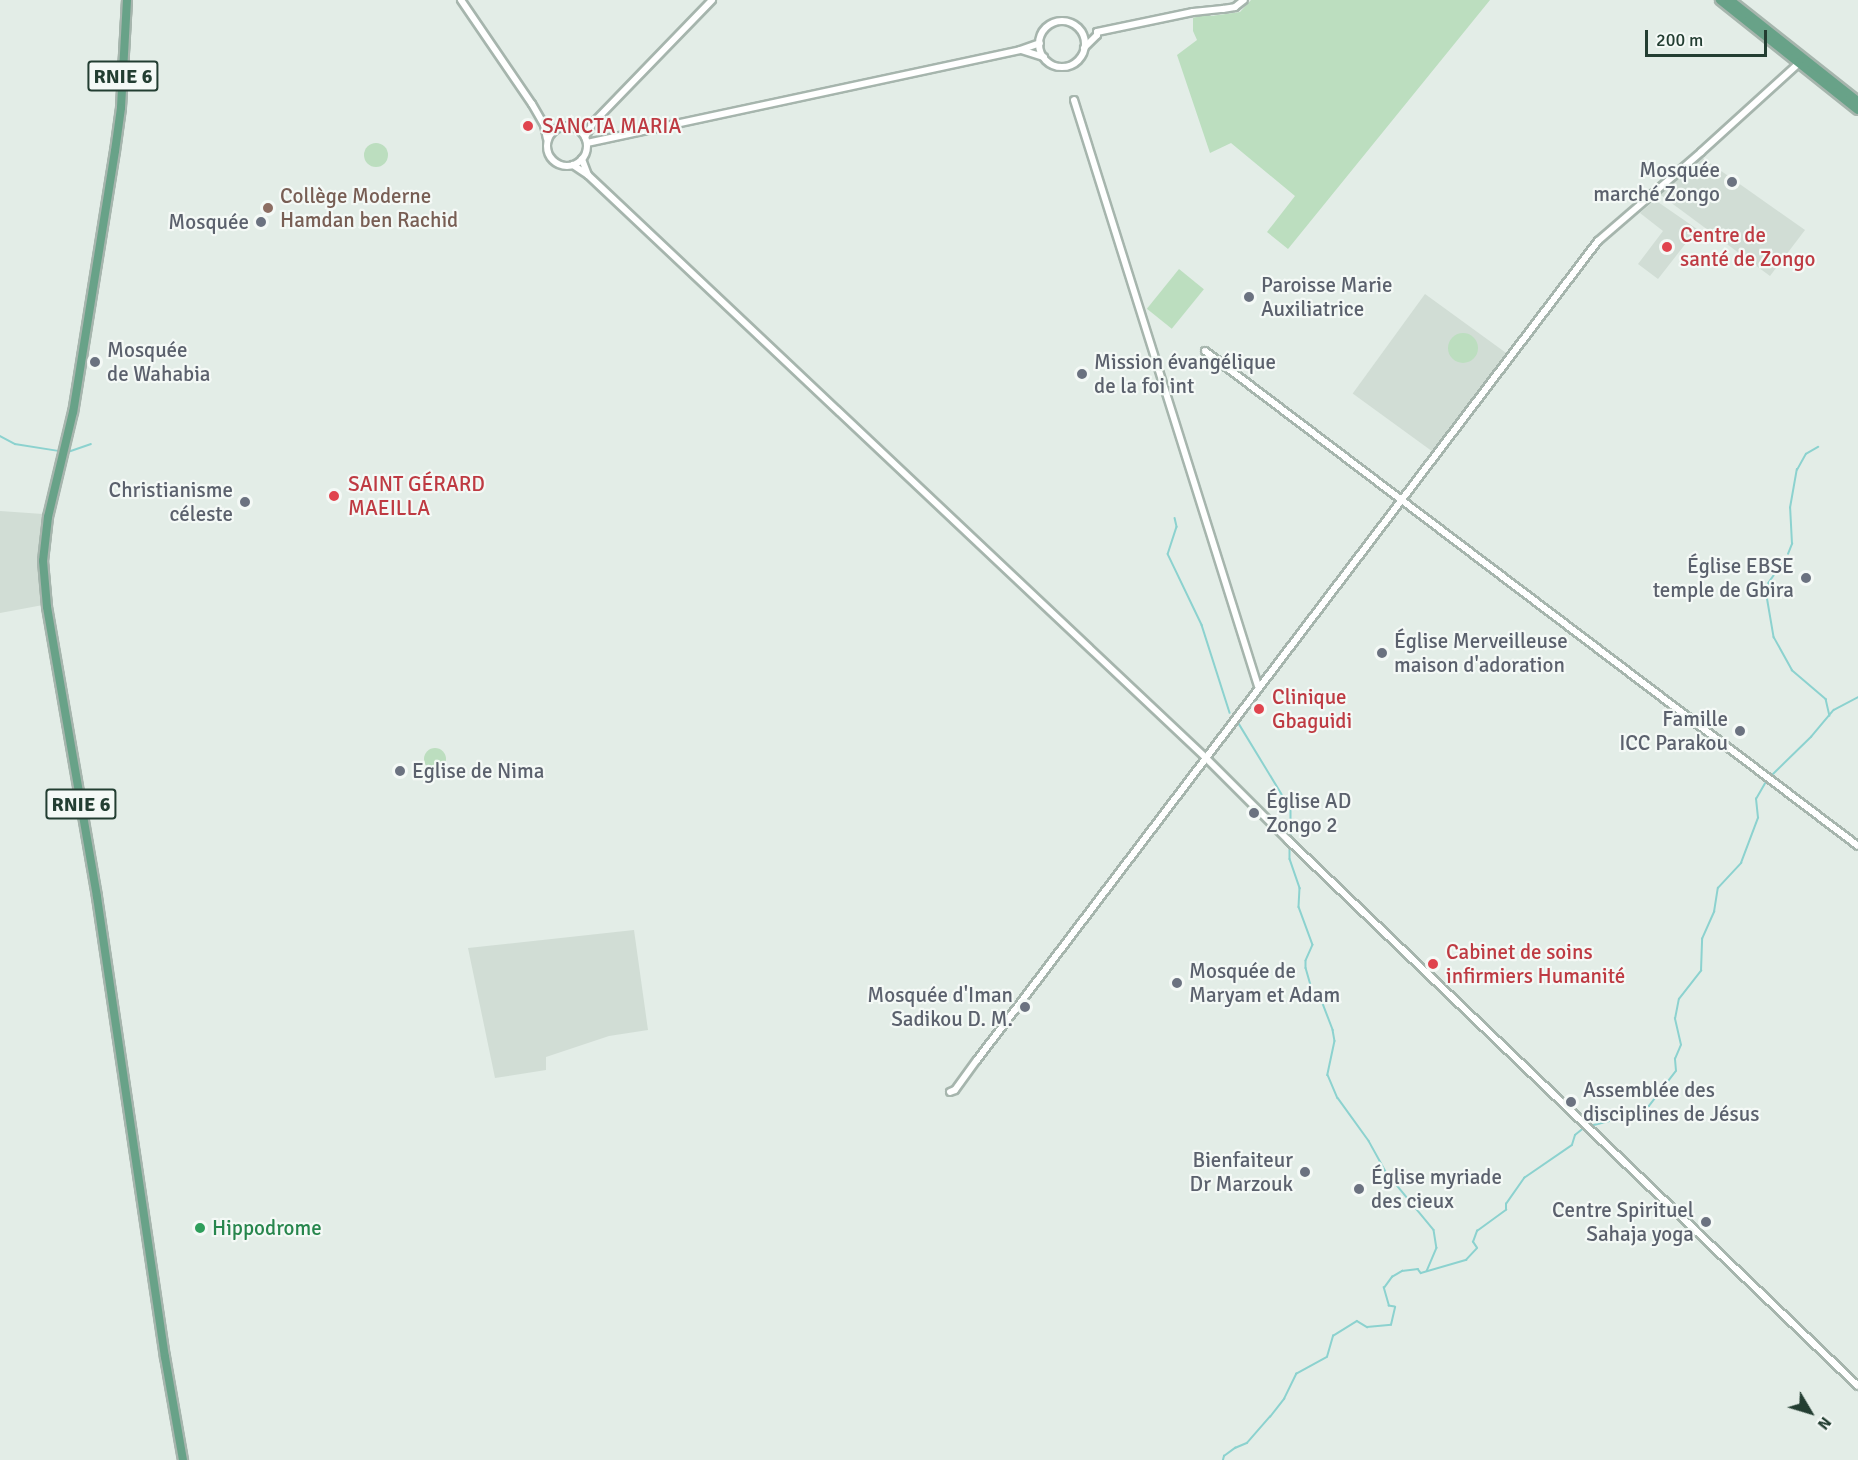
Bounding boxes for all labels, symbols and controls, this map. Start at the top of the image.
scale bar [1648,18,1770,56]
text: 200 m [1656,29,1703,51]
road number: RNIE 6 [87,59,159,93]
place label: SANCTA MARIA [542,113,681,139]
marker: SANCTA MARIA [519,117,537,135]
place label: Mosquée marché Zongo [1593,157,1720,207]
marker: Mosquée marché Zongo [1725,175,1739,189]
place label: Collège Moderne Hamdan ben Rachid [280,183,458,233]
marker: Collège Moderne Hamdan ben Rachid [261,201,275,215]
place label: Mosquée [168,209,249,235]
marker: Mosquée [254,215,268,229]
place label: Centre de santé de Zongo [1680,222,1815,272]
marker: Centre de santé de Zongo [1658,238,1676,256]
place label: Paroisse Marie Auxiliatrice [1261,272,1392,322]
marker: Paroisse Marie Auxiliatrice [1242,290,1256,304]
place label: Mosquée de Wahabia [107,337,210,387]
place label: Mission évangélique de la foi int [1094,349,1276,399]
marker: Mosquée de Wahabia [88,355,102,369]
marker: Mission évangélique de la foi int [1075,367,1089,381]
place label: SAINT GÉRARD MAEILLA [348,471,485,521]
place label: Christianisme céleste [108,477,233,527]
marker: SAINT GÉRARD MAEILLA [325,487,343,505]
marker: Christianisme céleste [238,495,252,509]
place label: Église EBSE temple de Gbira [1653,553,1794,603]
marker: Église EBSE temple de Gbira [1799,571,1813,585]
place label: Église Merveilleuse maison d'adoration [1394,628,1568,678]
marker: Église Merveilleuse maison d'adoration [1375,646,1389,660]
place label: Clinique Gbaguidi [1272,684,1352,734]
marker: Clinique Gbaguidi [1250,700,1268,718]
place label: Famille ICC Parakou [1619,706,1728,756]
marker: Famille ICC Parakou [1733,724,1747,738]
place label: Eglise de Nima [412,758,544,784]
marker: Eglise de Nima [393,764,407,778]
road number: RNIE 6 [45,787,117,821]
place label: Église AD Zongo 2 [1266,788,1351,838]
marker: Église AD Zongo 2 [1247,806,1261,820]
place label: Cabinet de soins infirmiers Humanité [1446,939,1625,989]
marker: Cabinet de soins infirmiers Humanité [1424,955,1442,973]
place label: Mosquée de Maryam et Adam [1189,958,1340,1008]
marker: Mosquée de Maryam et Adam [1170,976,1184,990]
place label: Mosquée d'Iman Sadikou D. M. [867,982,1013,1032]
marker: Mosquée d'Iman Sadikou D. M. [1018,1000,1032,1014]
place label: Assemblée des disciplines de Jésus [1583,1077,1759,1127]
marker: Assemblée des disciplines de Jésus [1564,1095,1578,1109]
place label: Bienfaiteur Dr Marzouk [1190,1147,1293,1197]
place label: Église myriade des cieux [1371,1164,1502,1214]
marker: Bienfaiteur Dr Marzouk [1298,1165,1312,1179]
marker: Église myriade des cieux [1352,1182,1366,1196]
place label: Centre Spirituel Sahaja yoga [1552,1197,1694,1247]
place label: Hippodrome [212,1215,322,1241]
marker: Centre Spirituel Sahaja yoga [1699,1215,1713,1229]
marker: Hippodrome [193,1221,207,1235]
north arrow [1780,1382,1840,1442]
text: N [1813,1413,1835,1434]

